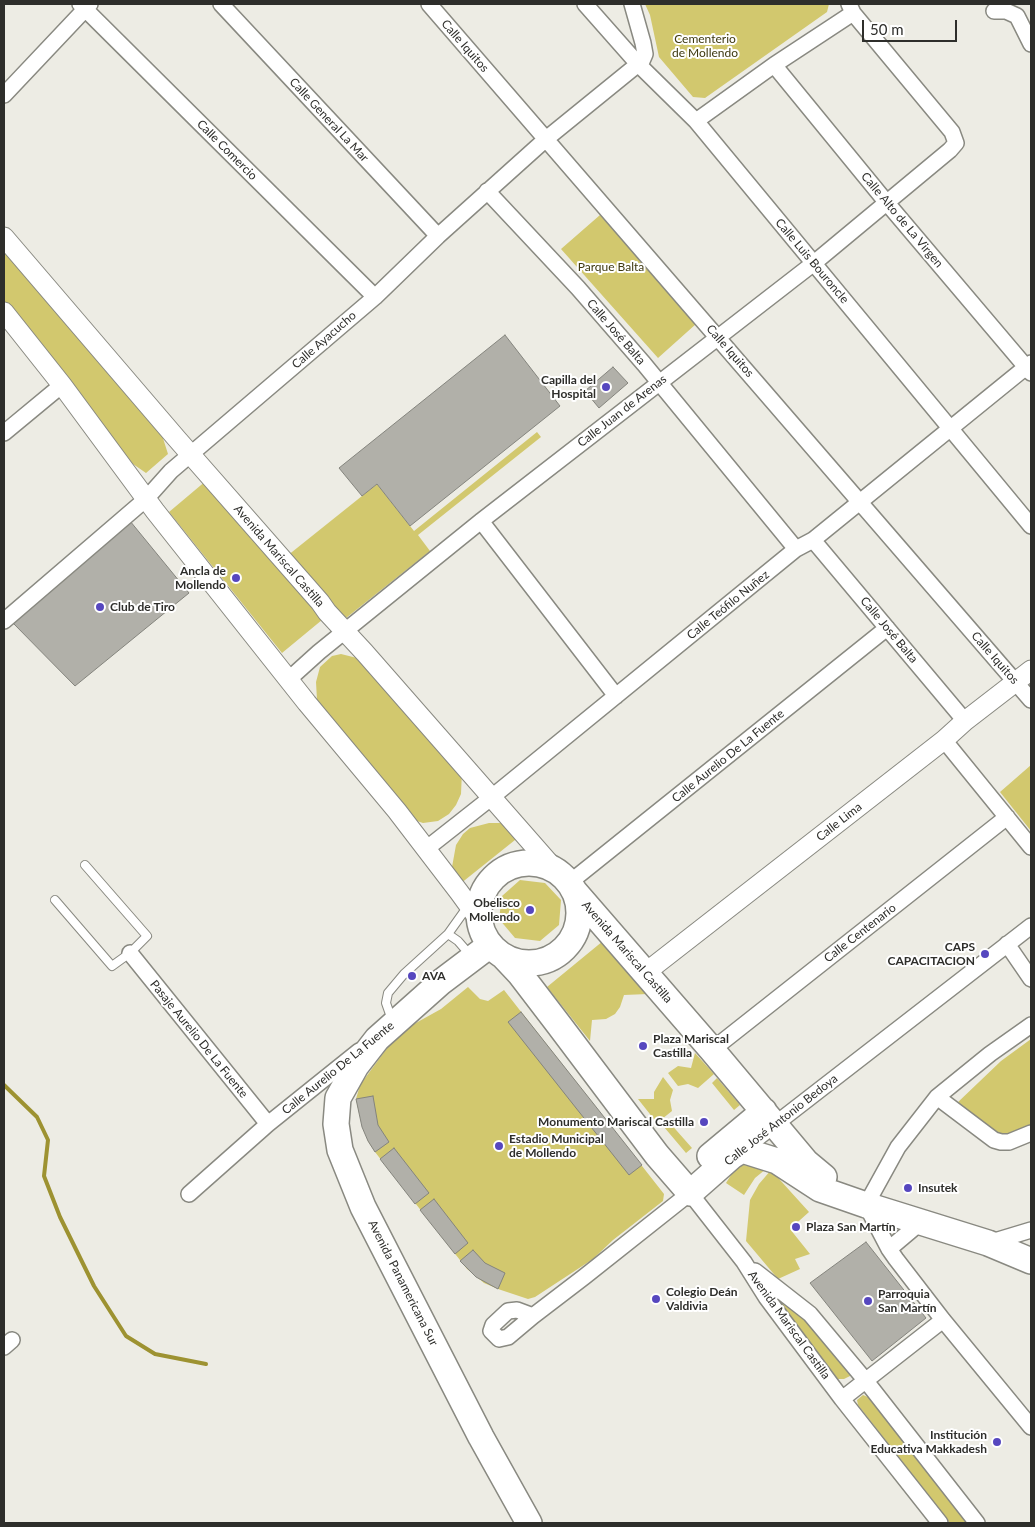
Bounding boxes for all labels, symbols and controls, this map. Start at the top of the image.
scale bar [865,10,960,42]
street label: Calle Iquitos [438,17,492,75]
text: 50 m [870,20,904,38]
park label: Cementerio de Mollendo [672,32,738,60]
street label: Calle General La Mar [286,75,372,165]
street label: Calle Comercio [194,117,260,183]
street label: Calle Alto de La Virgen [858,169,946,271]
street label: Calle Luis Bouroncle [772,216,852,306]
park label: Parque Balta [578,260,644,274]
street label: Calle José Balta [584,296,648,368]
street label: Calle Ayacucho [289,308,359,372]
street label: Calle Iquitos [703,322,757,380]
street label: Calle Juan de Arenas [575,372,669,450]
place label: Capilla del Hospital [541,373,596,401]
marker: Capilla del Hospital [600,381,612,393]
street label: Avenida Mariscal Castilla [231,502,327,610]
place label: Ancla de Mollendo [175,564,226,592]
street label: Calle Teófilo Nuñez [684,567,772,643]
marker: Ancla de Mollendo [230,572,242,584]
street label: Calle José Balta [857,594,921,666]
place label: Club de Tiro [110,600,175,614]
marker: Club de Tiro [94,601,106,613]
street label: Calle Iquitos [968,629,1022,687]
street label: Calle Aurelio De La Fuente [669,706,787,806]
street label: Calle Lima [813,800,865,844]
place label: Obelisco Mollendo [469,896,520,924]
street label: Avenida Mariscal Castilla [579,898,675,1006]
street label: Calle Centenario [821,900,899,966]
marker: Obelisco Mollendo [524,904,536,916]
place label: CAPS CAPACITACION [887,940,975,968]
marker: CAPS CAPACITACION [979,948,991,960]
place label: AVA [422,969,446,983]
marker: AVA [406,970,418,982]
street label: Pasaje Aurelio De La Fuente [147,977,251,1101]
street label: Calle Aurelio De La Fuente [279,1018,397,1118]
place label: Plaza Mariscal Castilla [653,1032,729,1060]
marker: Plaza Mariscal Castilla [637,1040,649,1052]
street label: Calle José Antonio Bedoya [721,1071,841,1169]
place label: Monumento Mariscal Castilla [538,1115,694,1129]
marker: Monumento Mariscal Castilla [698,1116,710,1128]
place label: Estadio Municipal de Mollendo [509,1132,604,1160]
marker: Estadio Municipal de Mollendo [493,1140,505,1152]
place label: Insutek [918,1181,958,1195]
marker: Insutek [902,1182,914,1194]
street label: Avenida Panamericana Sur [365,1218,441,1348]
place label: Plaza San Martín [806,1220,896,1234]
marker: Plaza San Martín [790,1221,802,1233]
street label: Avenida Mariscal Castilla [745,1268,833,1382]
place label: Colegio Deán Valdivia [666,1285,738,1313]
place label: Parroquia San Martín [878,1287,937,1315]
marker: Colegio Deán Valdivia [650,1293,662,1305]
marker: Parroquia San Martín [862,1295,874,1307]
place label: Institución Educativa Makkadesh [871,1428,987,1456]
marker: Institución Educativa Makkadesh [991,1436,1003,1448]

